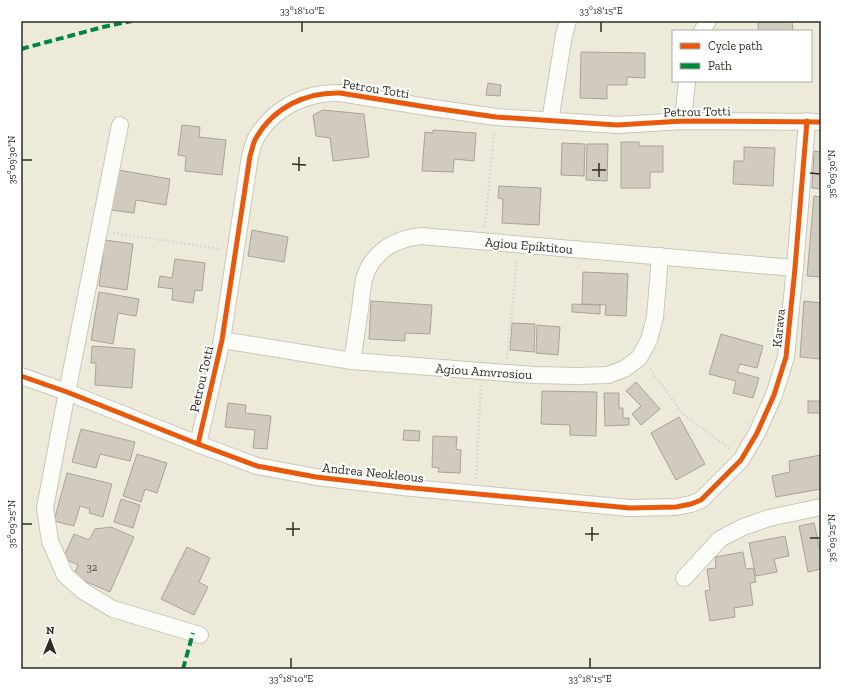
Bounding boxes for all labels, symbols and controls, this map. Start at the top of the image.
text: 33°18'10"E [280,5,324,17]
text: 33°18'15"E [579,5,623,17]
legend [672,30,812,82]
text: Cycle path [708,39,763,53]
text: Path [708,59,732,73]
street label: Petrou Totti [341,76,411,101]
street label: Petrou Totti [663,103,731,120]
text: 35°09'30"N [6,135,18,184]
text: 35°09'30"N [826,149,838,198]
street label: Agiou Epiktitou [484,234,574,257]
street label: Karava [769,307,788,348]
street label: Petrou Totti [187,344,216,414]
street label: Agiou Amvrosiou [435,361,534,382]
street label: Andrea Neokleous [321,460,425,485]
text: 35°09'25"N [6,499,18,548]
text: 35°09'25"N [826,513,838,562]
house number: 32 [86,561,98,574]
north arrow [30,620,70,660]
text: N [46,624,55,637]
text: 33°18'10"E [269,673,313,685]
text: 33°18'15"E [568,673,612,685]

